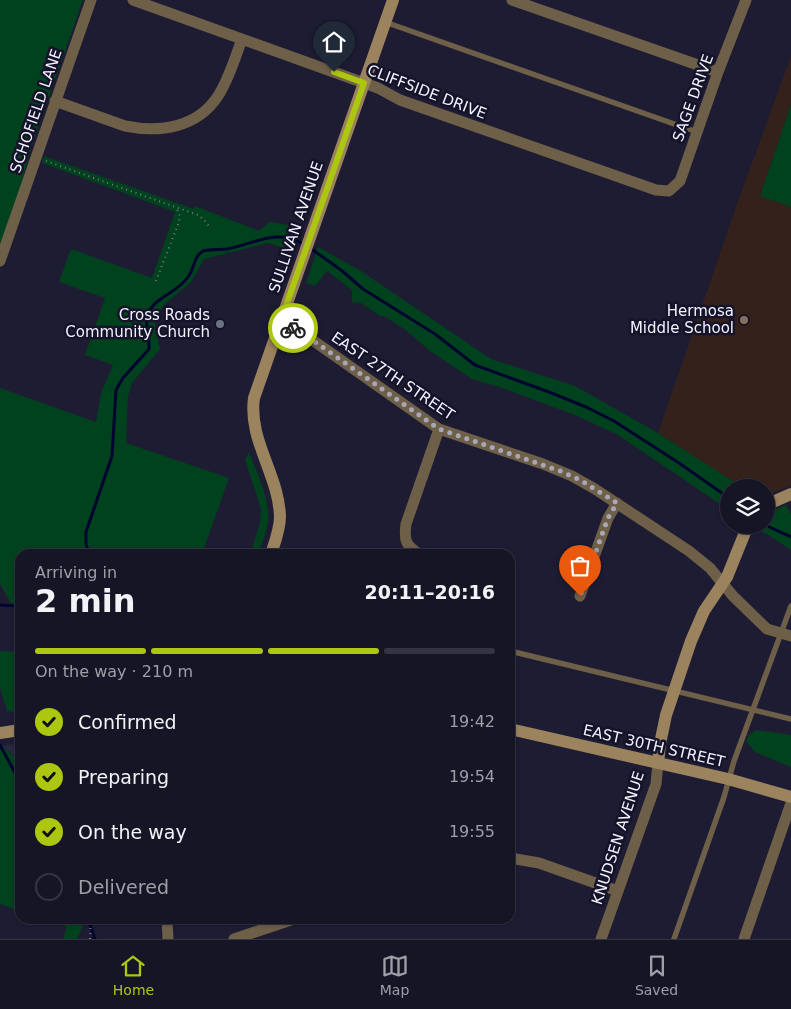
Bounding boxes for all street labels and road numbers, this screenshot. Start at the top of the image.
street label: SCHOFIELD LANE [6,47,66,175]
street label: SAGE DRIVE [669,52,717,144]
street label: CLIFFSIDE DRIVE [365,61,489,123]
street label: SULLIVAN AVENUE [265,159,327,295]
street label: EAST 27TH STREET [328,328,459,424]
street label: EAST 30TH STREET [581,721,727,771]
street label: KNUDSEN AVENUE [588,769,648,907]

